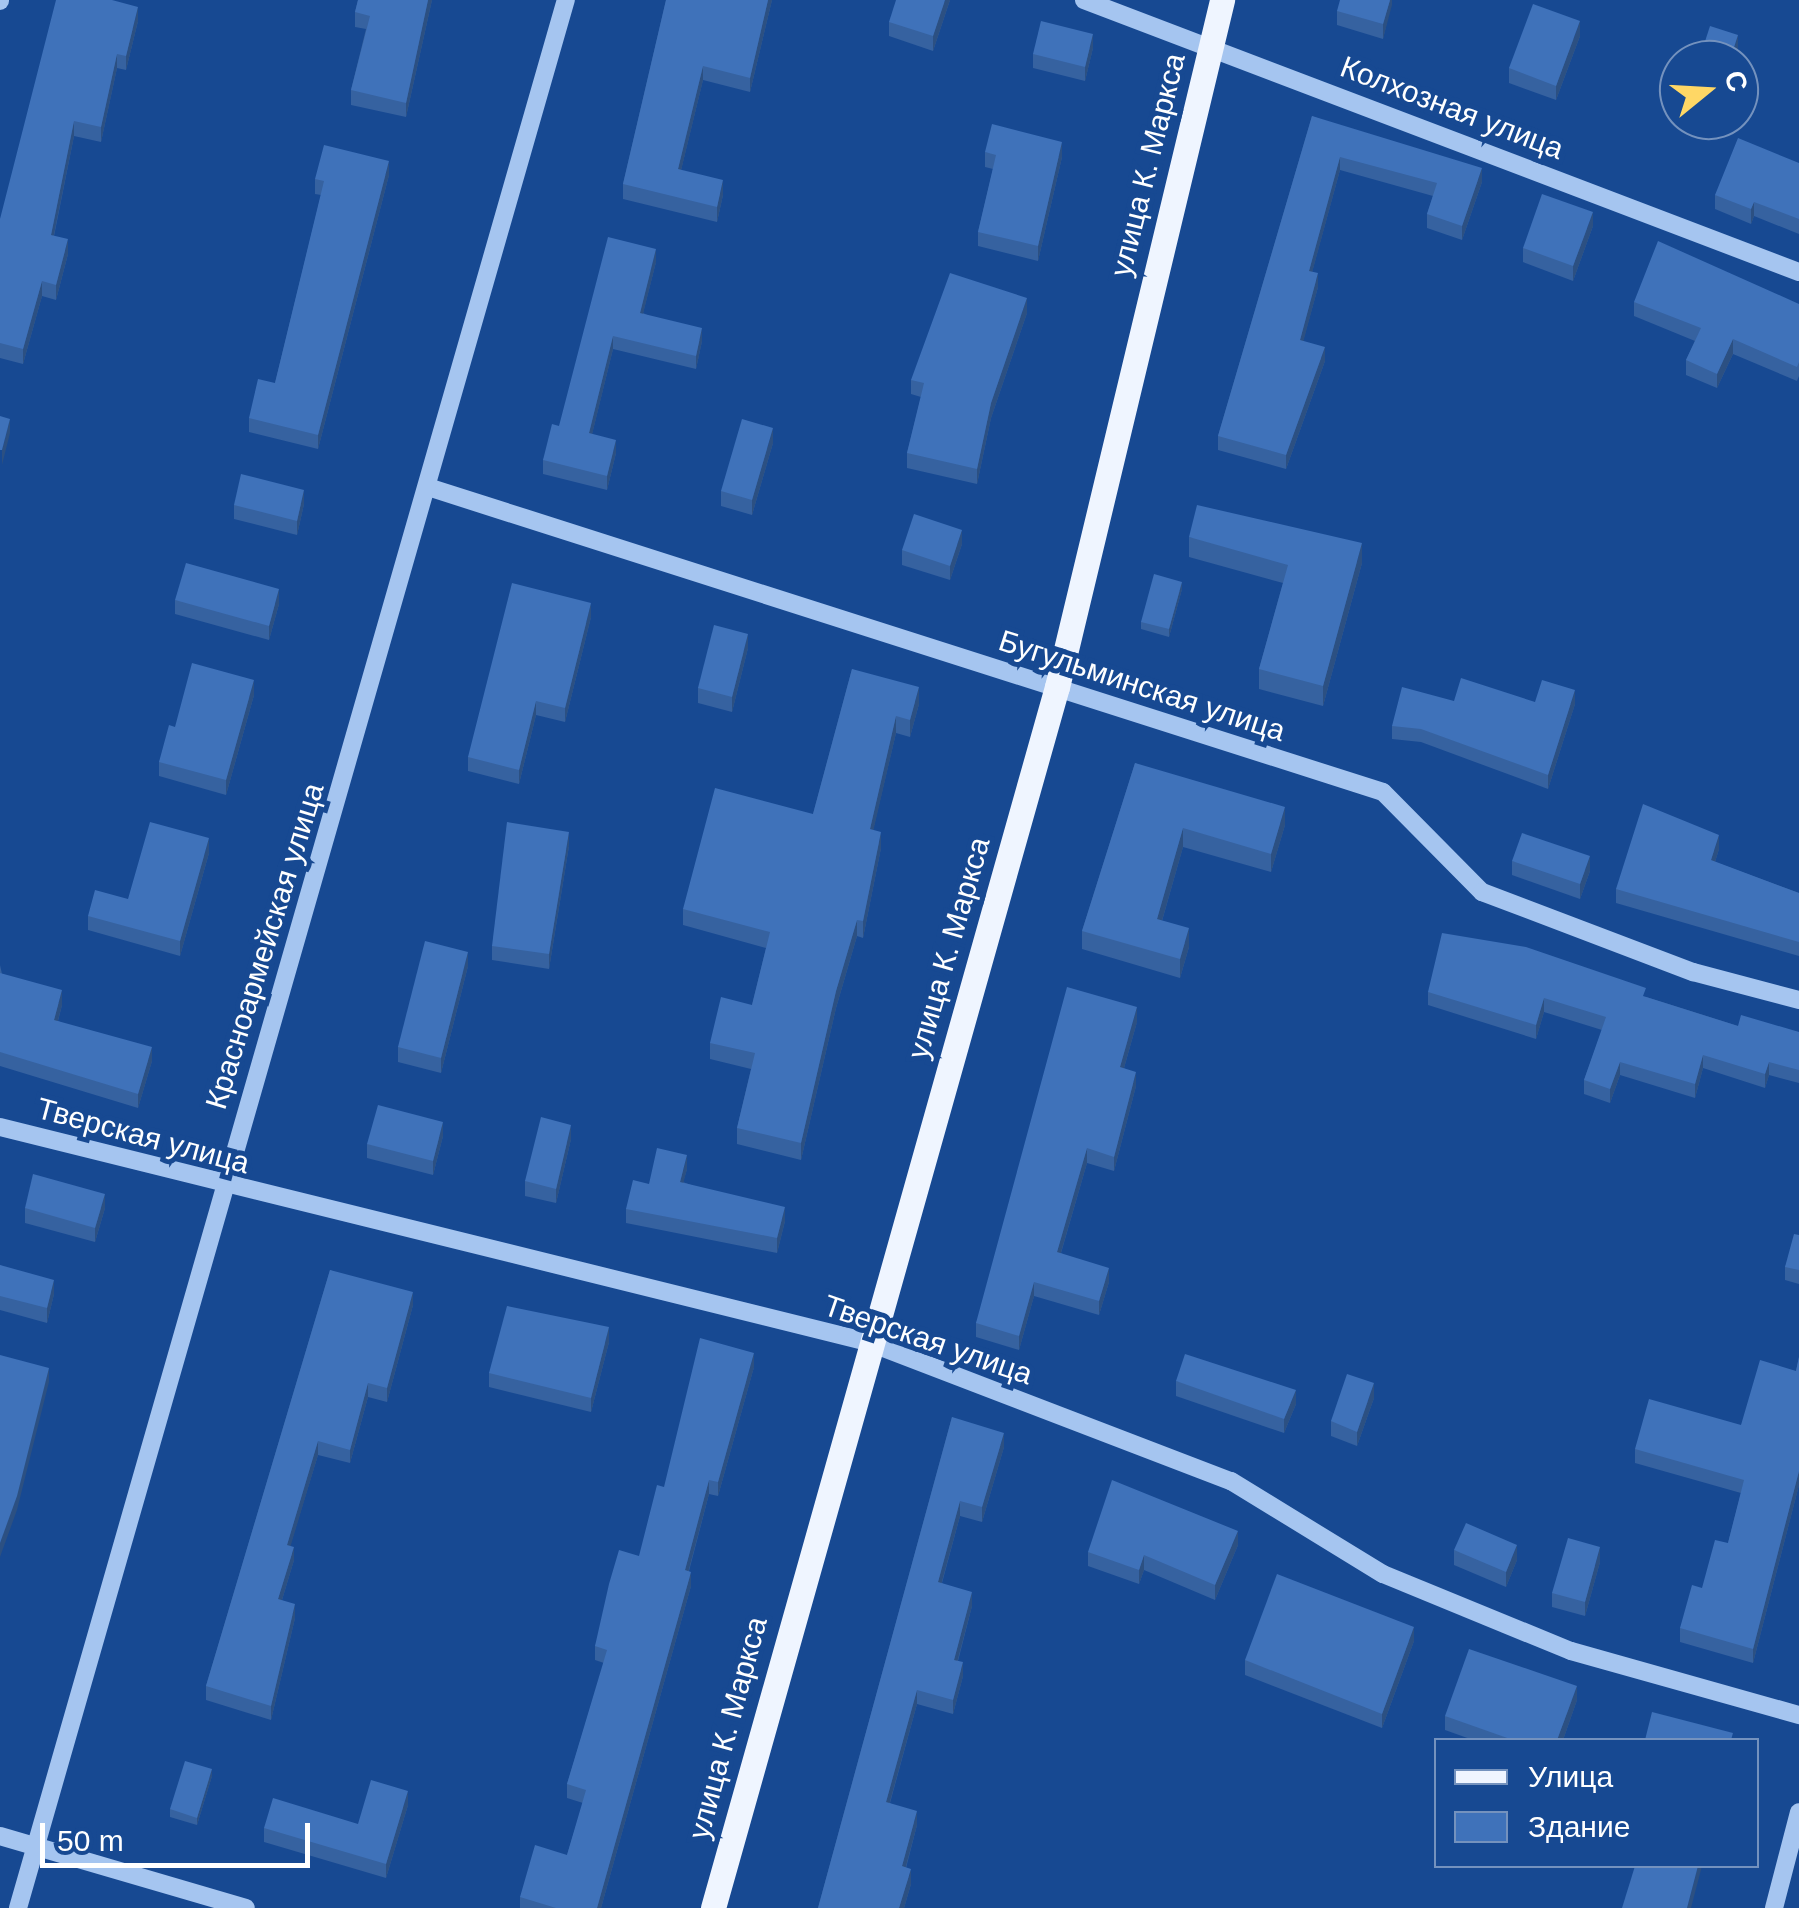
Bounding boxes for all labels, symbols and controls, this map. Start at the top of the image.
north arrow [1659,40,1759,140]
street label: Колхозная улица [1335,49,1569,167]
street label: улица К. Маркса [1103,50,1193,280]
text: С [1718,67,1754,96]
street label: Бугульминская улица [994,623,1290,749]
street label: Красноармейская улица [198,779,332,1113]
street label: улица К. Маркса [900,833,998,1063]
street label: Тверская улица [33,1090,253,1182]
street label: Тверская улица [819,1287,1037,1393]
street label: улица К. Маркса [681,1613,775,1843]
legend [1434,1738,1759,1868]
text: Улица [1528,1760,1613,1793]
scale bar [45,1803,315,1865]
text: Здание [1528,1810,1630,1843]
text: 50 m [57,1824,124,1857]

